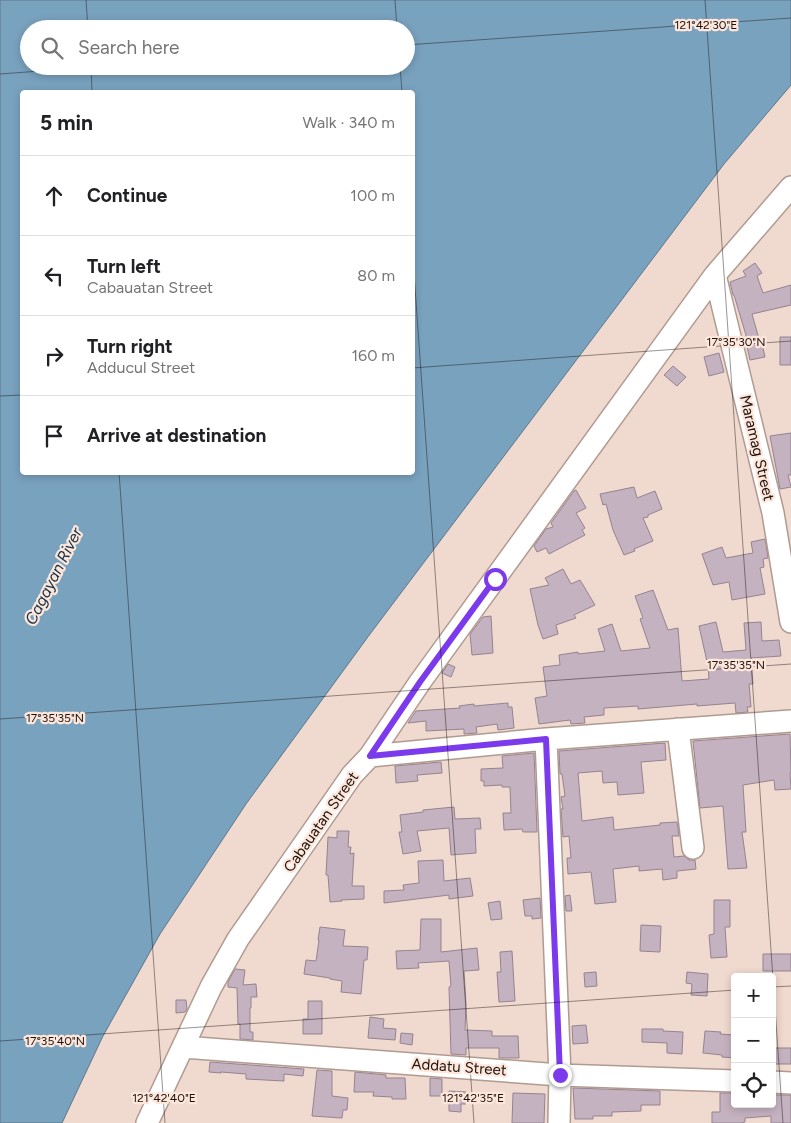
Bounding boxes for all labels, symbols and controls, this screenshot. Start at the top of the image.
text: 121°42'30"E [675,18,737,32]
search box [20,20,415,75]
icon: search [38,34,66,62]
text: Search here [78,36,180,59]
text: 5 min [40,110,93,135]
text: Walk · 340 m [302,113,395,132]
icon: ahead [40,182,68,210]
text: Continue [87,184,167,207]
text: 100 m [350,186,395,205]
text: Turn left [87,255,161,278]
icon: left [40,262,68,290]
text: 80 m [357,266,395,285]
text: Cabauatan Street [87,278,213,297]
text: Turn right [87,335,173,358]
text: 17°35'30"N [706,335,766,349]
icon: right [40,342,68,370]
text: 160 m [352,346,395,365]
text: Adducul Street [87,358,195,377]
street label: Maramag Street [736,393,778,503]
icon: arrive [40,422,68,450]
text: Arrive at destination [87,424,266,447]
water label: Cagayan River [21,524,86,628]
route start [484,568,507,591]
text: 17°35'35"N [707,658,765,672]
text: 17°35'35"N [26,711,84,725]
street label: Cabauatan Street [280,768,362,876]
map controls [731,973,776,1108]
button: + [731,973,776,1018]
button: − [731,1018,776,1063]
text: 17°35'40"N [25,1034,85,1048]
street label: Addatu Street [411,1055,507,1079]
button: locate [731,1063,776,1108]
route end [549,1064,572,1087]
text: 121°42'40"E [132,1091,196,1105]
text: 121°42'35"E [442,1091,504,1105]

